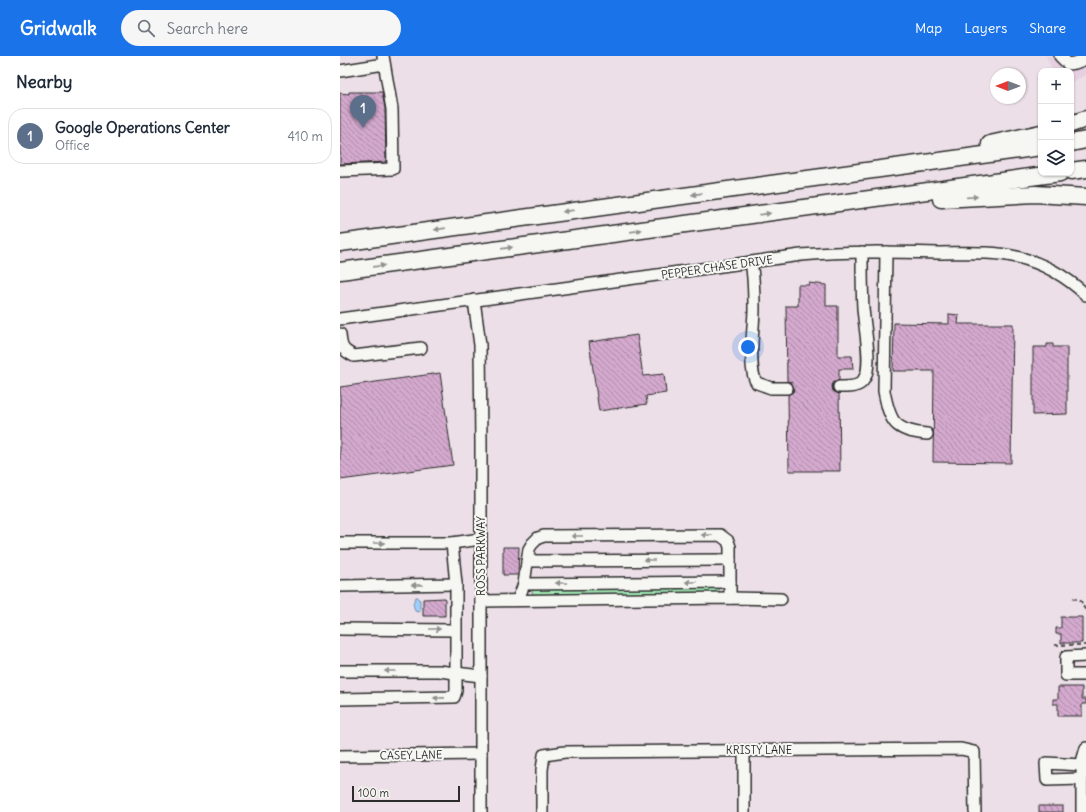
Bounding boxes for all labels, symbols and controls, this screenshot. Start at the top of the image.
search box [121,10,401,46]
text: Gridwalk [20,16,97,40]
icon: search [135,17,157,39]
text: Search here [167,19,248,38]
text: Map [915,19,942,37]
text: Layers [964,19,1007,37]
text: Share [1029,19,1066,37]
north arrow [990,68,1026,104]
map controls [1038,68,1074,176]
button: + [1038,68,1074,104]
text: Nearby [16,71,72,93]
pin: 1 [350,95,376,128]
button: − [1038,104,1074,140]
text: Google Operations Center [55,118,230,137]
text: 1 [27,128,33,145]
text: 410 m [287,128,323,145]
text: Office [55,137,90,154]
button: layers [1038,140,1074,176]
one-way arrow [691,191,703,197]
one-way arrow [966,194,978,201]
one-way arrow [562,208,574,215]
one-way arrow [759,211,771,217]
one-way arrow [434,226,446,232]
one-way arrow [630,228,642,234]
one-way arrow [501,245,514,251]
street label: PEPPER CHASE DRIVE [660,252,774,282]
one-way arrow [373,263,385,269]
your location [738,337,758,357]
street label: ROSS PARKWAY [474,516,488,596]
one-way arrow [700,532,713,538]
one-way arrow [570,533,583,539]
one-way arrow [373,540,386,546]
one-way arrow [642,557,655,563]
one-way arrow [684,579,697,585]
one-way arrow [554,580,567,586]
one-way arrow [410,582,423,588]
one-way arrow [429,626,442,632]
one-way arrow [383,668,396,674]
one-way arrow [432,695,445,701]
street label: KRISTY LANE [726,743,792,757]
street label: CASEY LANE [380,747,442,763]
scale bar [352,784,460,803]
text: 100 m [358,786,389,800]

